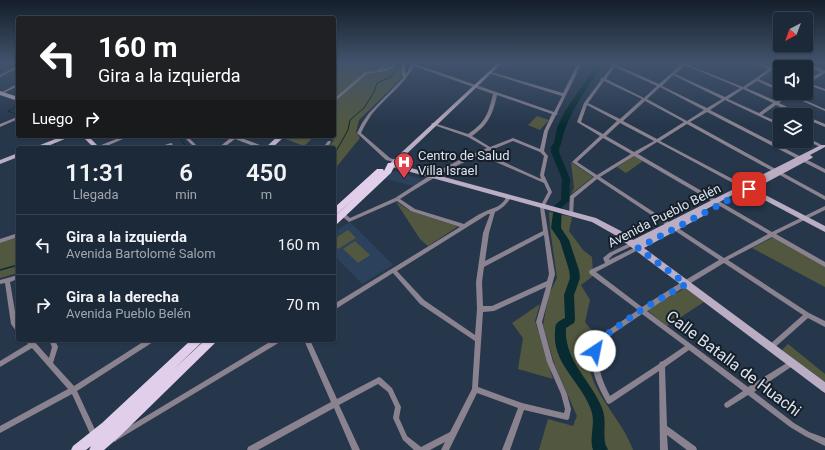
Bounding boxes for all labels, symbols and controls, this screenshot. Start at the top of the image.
north arrow [773,12,813,52]
map controls [773,12,813,148]
text: 160 m [98,31,177,64]
icon: left [32,32,84,84]
button: sound [773,60,813,100]
text: Gira a la izquierda [98,65,241,86]
icon: right [81,108,103,130]
button: layers [773,108,813,148]
text: Luego [32,110,73,128]
place label: Centro de Salud Villa Israel [418,148,510,178]
hospital icon: Centro de Salud Villa Israel [393,151,415,179]
text: 11:31 [65,159,126,187]
text: 6 [179,159,193,187]
text: 450 [246,159,287,187]
pin [732,172,766,206]
icon: arrive [738,178,760,200]
street label: Avenida Pueblo Belén [605,180,723,250]
text: Llegada [73,187,119,202]
text: min [175,187,197,202]
text: m [261,187,272,202]
text: Gira a la izquierda [66,228,187,246]
icon: left [32,234,54,256]
text: 160 m [278,236,320,254]
text: Avenida Bartolomé Salom [66,246,216,261]
text: Gira a la derecha [66,288,179,306]
icon: right [32,294,54,316]
text: 70 m [286,296,320,314]
text: Avenida Pueblo Belén [66,306,191,321]
street label: Calle Batalla de Huachi [663,306,805,420]
position arrow [574,330,616,372]

